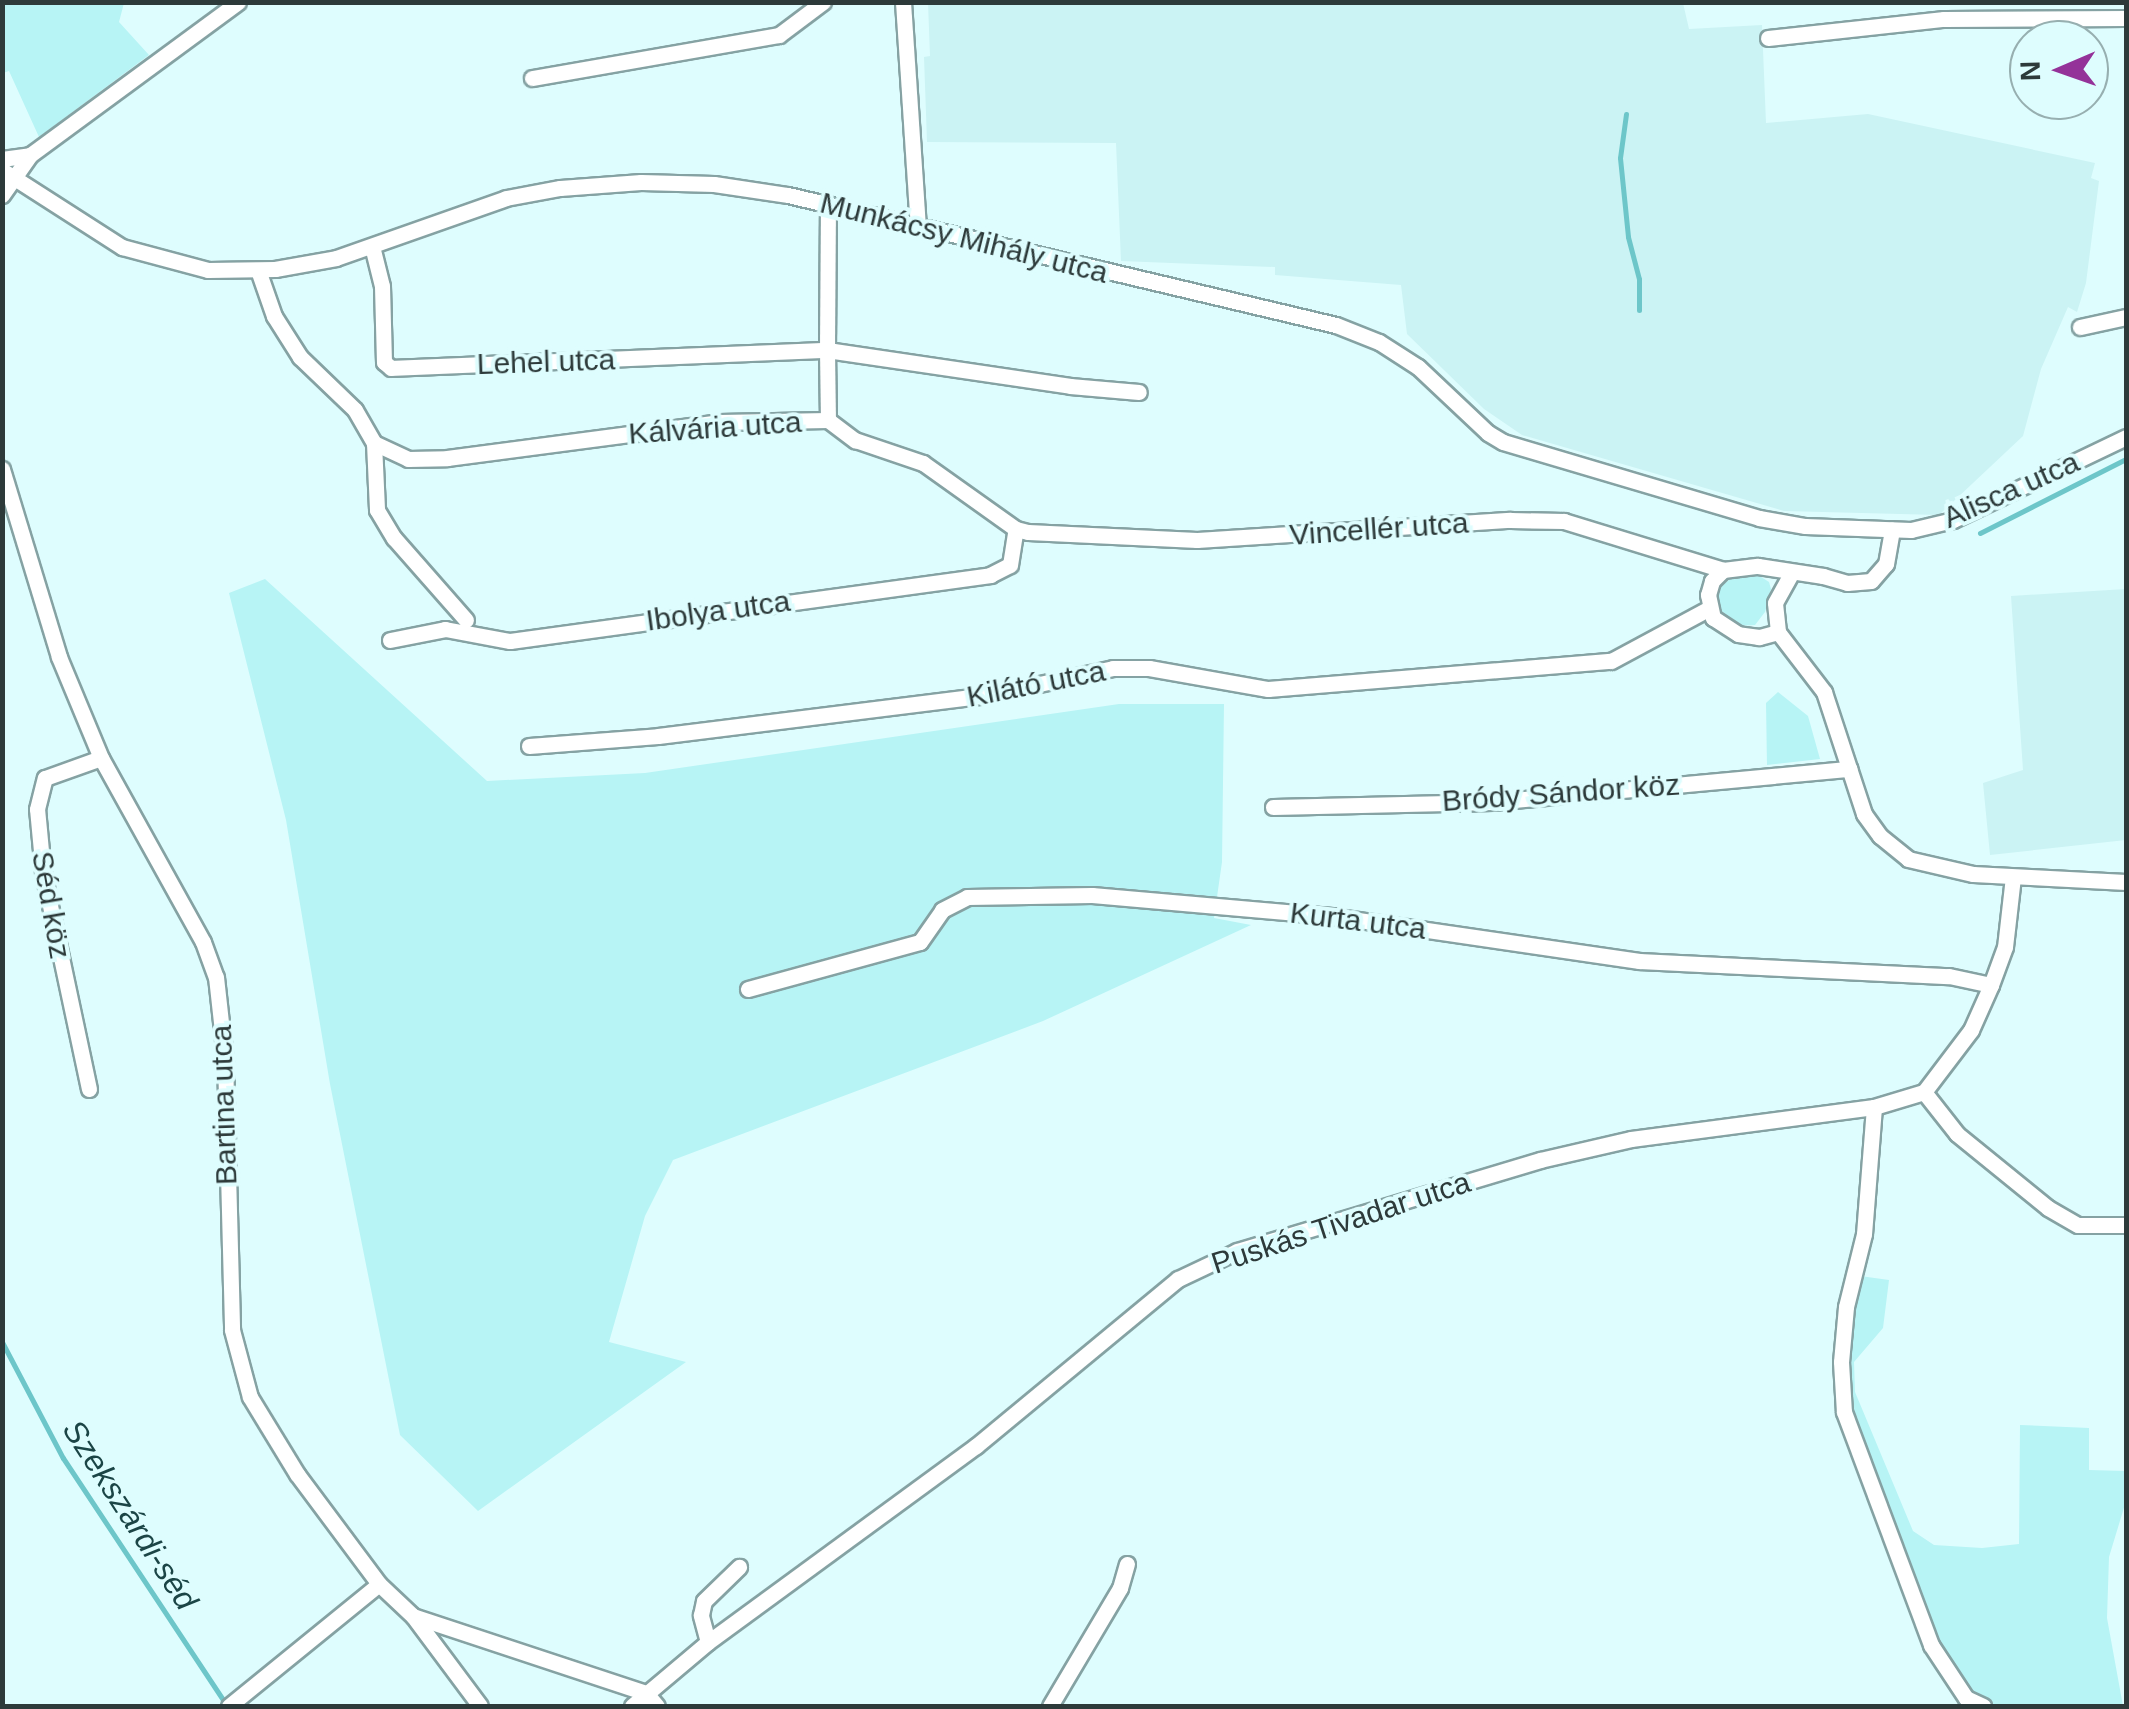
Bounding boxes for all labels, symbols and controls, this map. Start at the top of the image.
north arrow [2009,20,2109,120]
text: N [2015,60,2046,82]
street label: Munkácsy Mihály utca [816,185,1112,291]
street label: Lehel utca [476,342,616,382]
street label: Kálvária utca [627,404,803,452]
street label: Alisca utca [1937,444,2085,536]
street label: Vincellér utca [1288,505,1470,553]
street label: Ibolya utca [644,583,792,639]
street label: Kilátó utca [964,653,1108,715]
street label: Bródy Sándor köz [1441,767,1681,819]
street label: Séd köz [24,848,78,962]
street label: Kurta utca [1288,895,1428,947]
street label: Bartina utca [203,1024,245,1186]
street label: Puskás Tivadar utca [1207,1164,1475,1282]
water label: Szekszárdi-séd [54,1413,206,1617]

